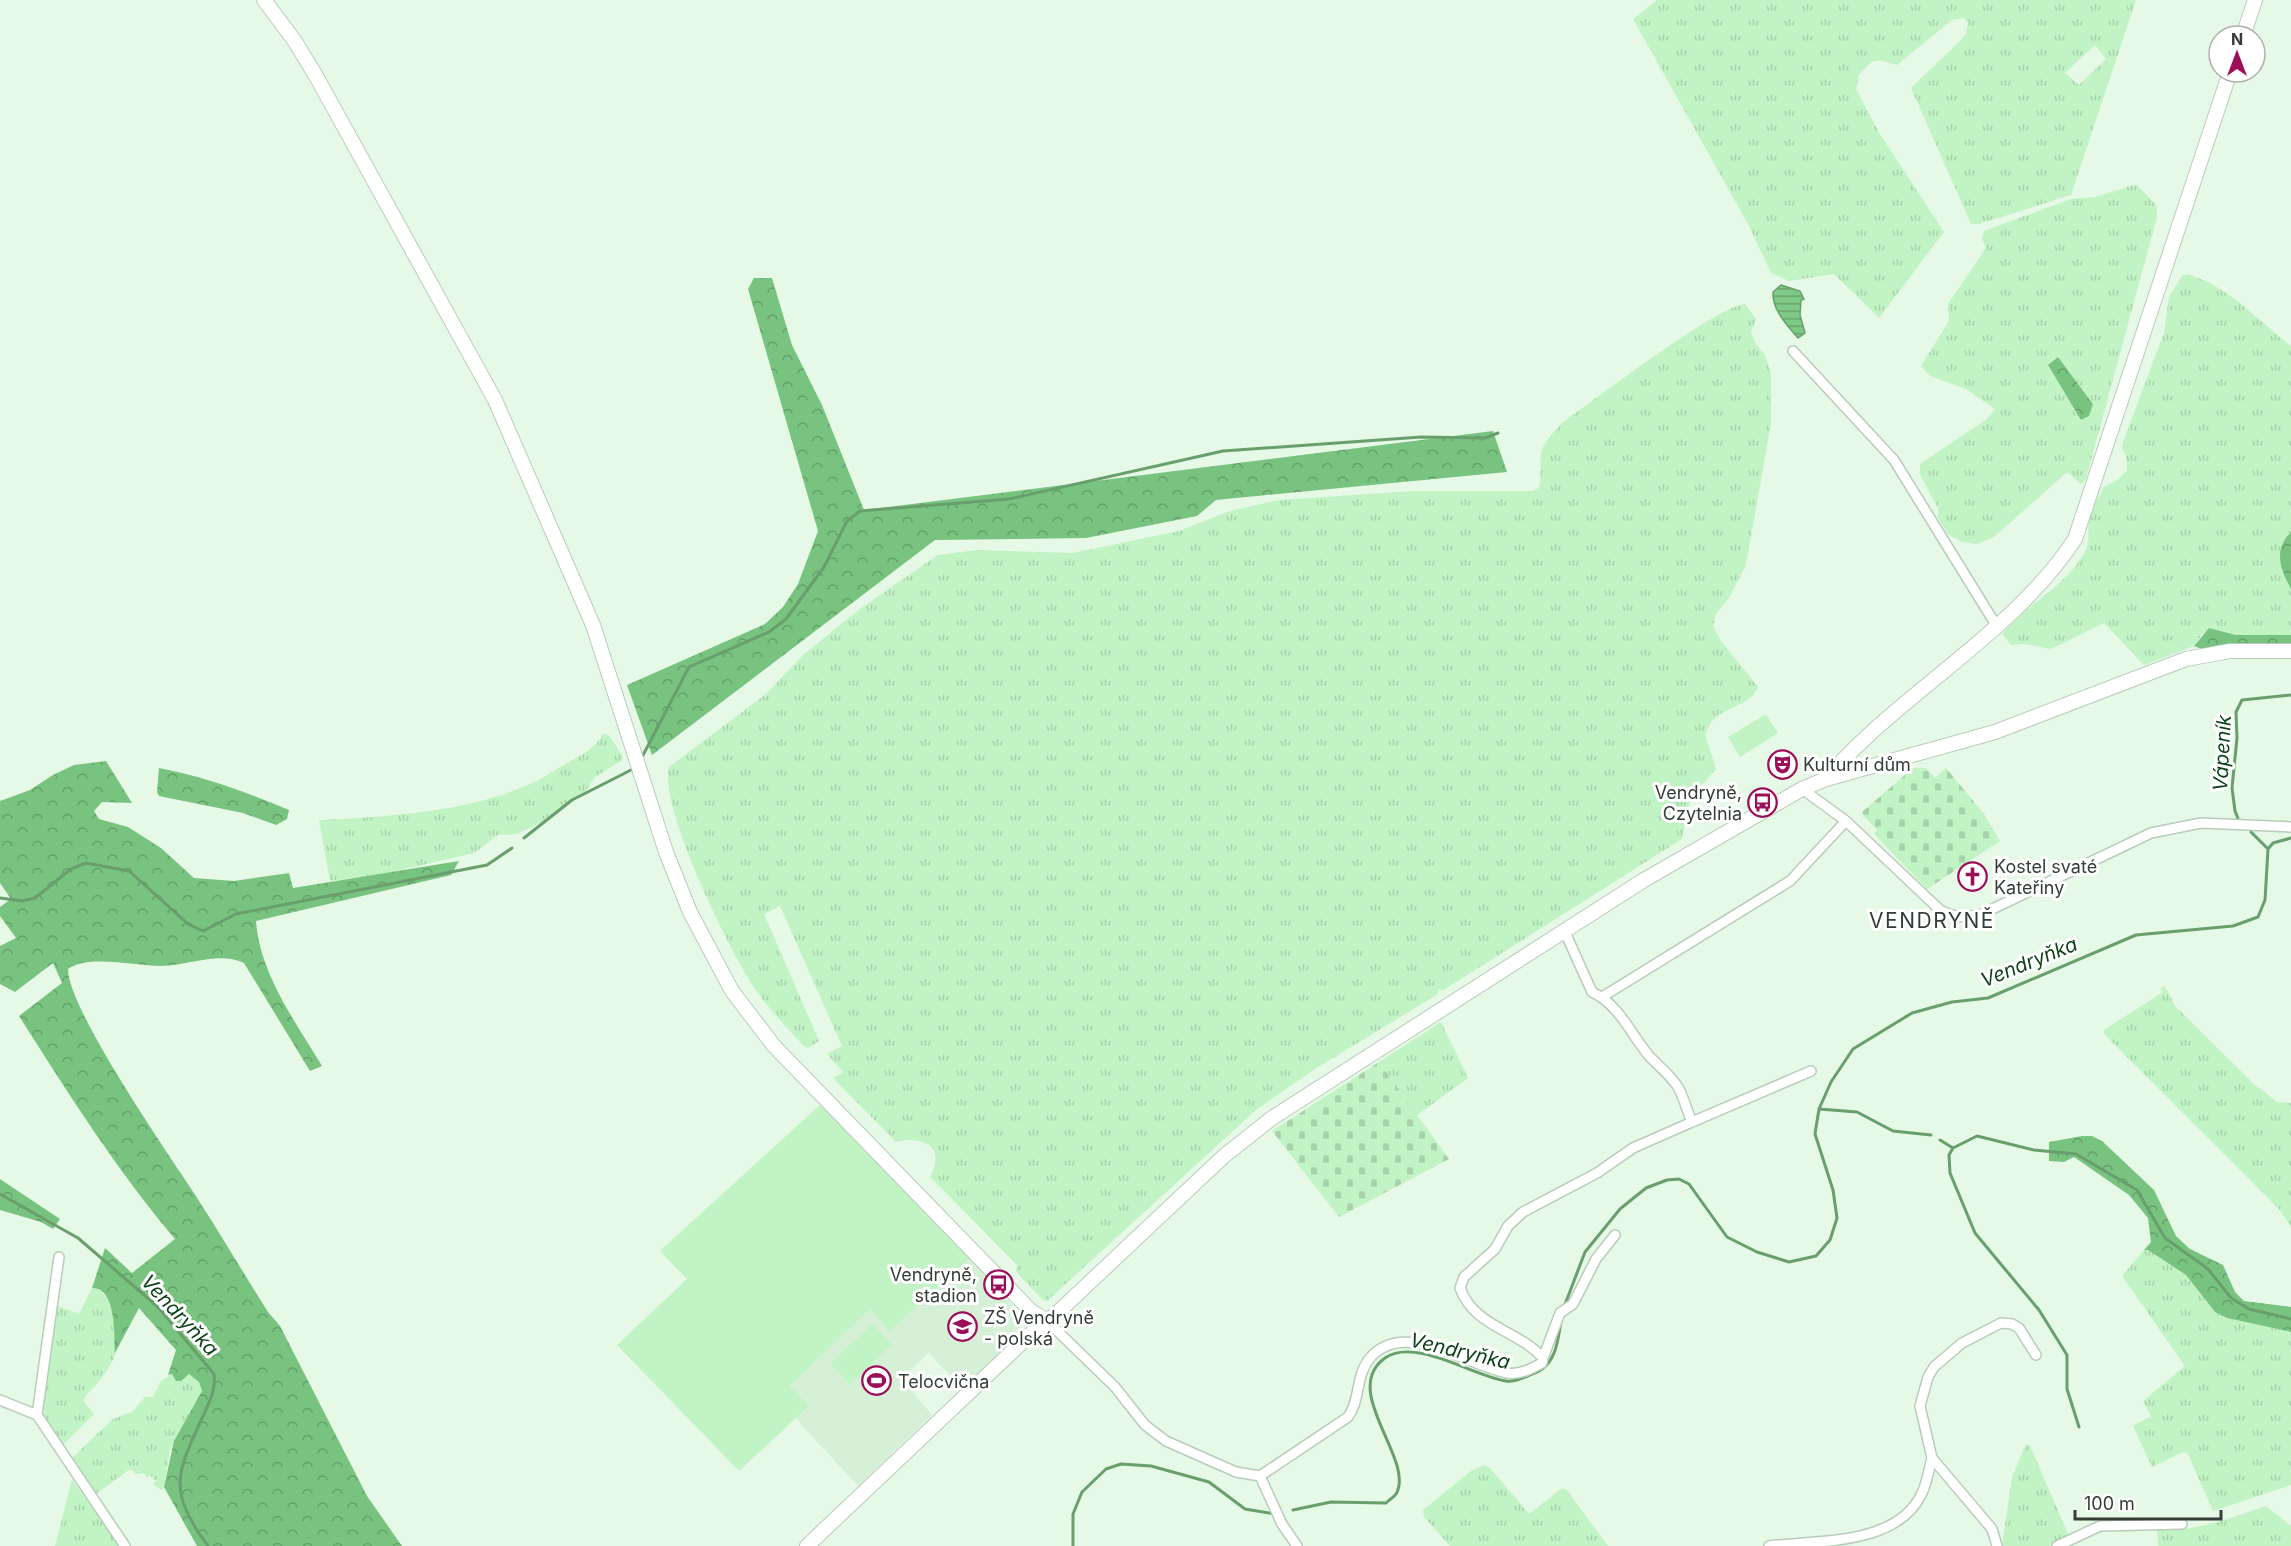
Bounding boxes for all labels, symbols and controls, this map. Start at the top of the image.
north arrow [2207,24,2267,84]
text: N [2231,29,2243,49]
water label: Vápeník [2208,713,2236,792]
theatre icon: Kulturní dům [1766,748,1798,780]
place label: Kulturní dům [1803,754,1911,775]
place label: Vendryně, Czytelnia [1655,782,1742,824]
bus stop icon: Vendryně, Czytelnia [1747,786,1779,818]
place label: Kostel svaté Kateřiny [1994,856,2097,898]
church icon: Kostel svaté Kateřiny [1957,860,1989,892]
district label: VENDRYNĚ [1869,907,1995,933]
water label: Vendryňka [1977,932,2081,992]
place label: Vendryně, stadion [890,1264,977,1306]
bus stop icon: Vendryně, stadion [982,1268,1014,1300]
water label: Vendryňka [136,1269,224,1361]
place label: ZŠ Vendryně - polská [984,1306,1094,1349]
school or university icon: ZŠ Vendryně - polská [947,1311,979,1343]
water label: Vendryňka [1408,1328,1512,1374]
sports icon: Telocvična [861,1365,893,1397]
place label: Telocvična [898,1371,989,1392]
scale bar [2075,1483,2220,1521]
text: 100 m [2084,1493,2135,1514]

